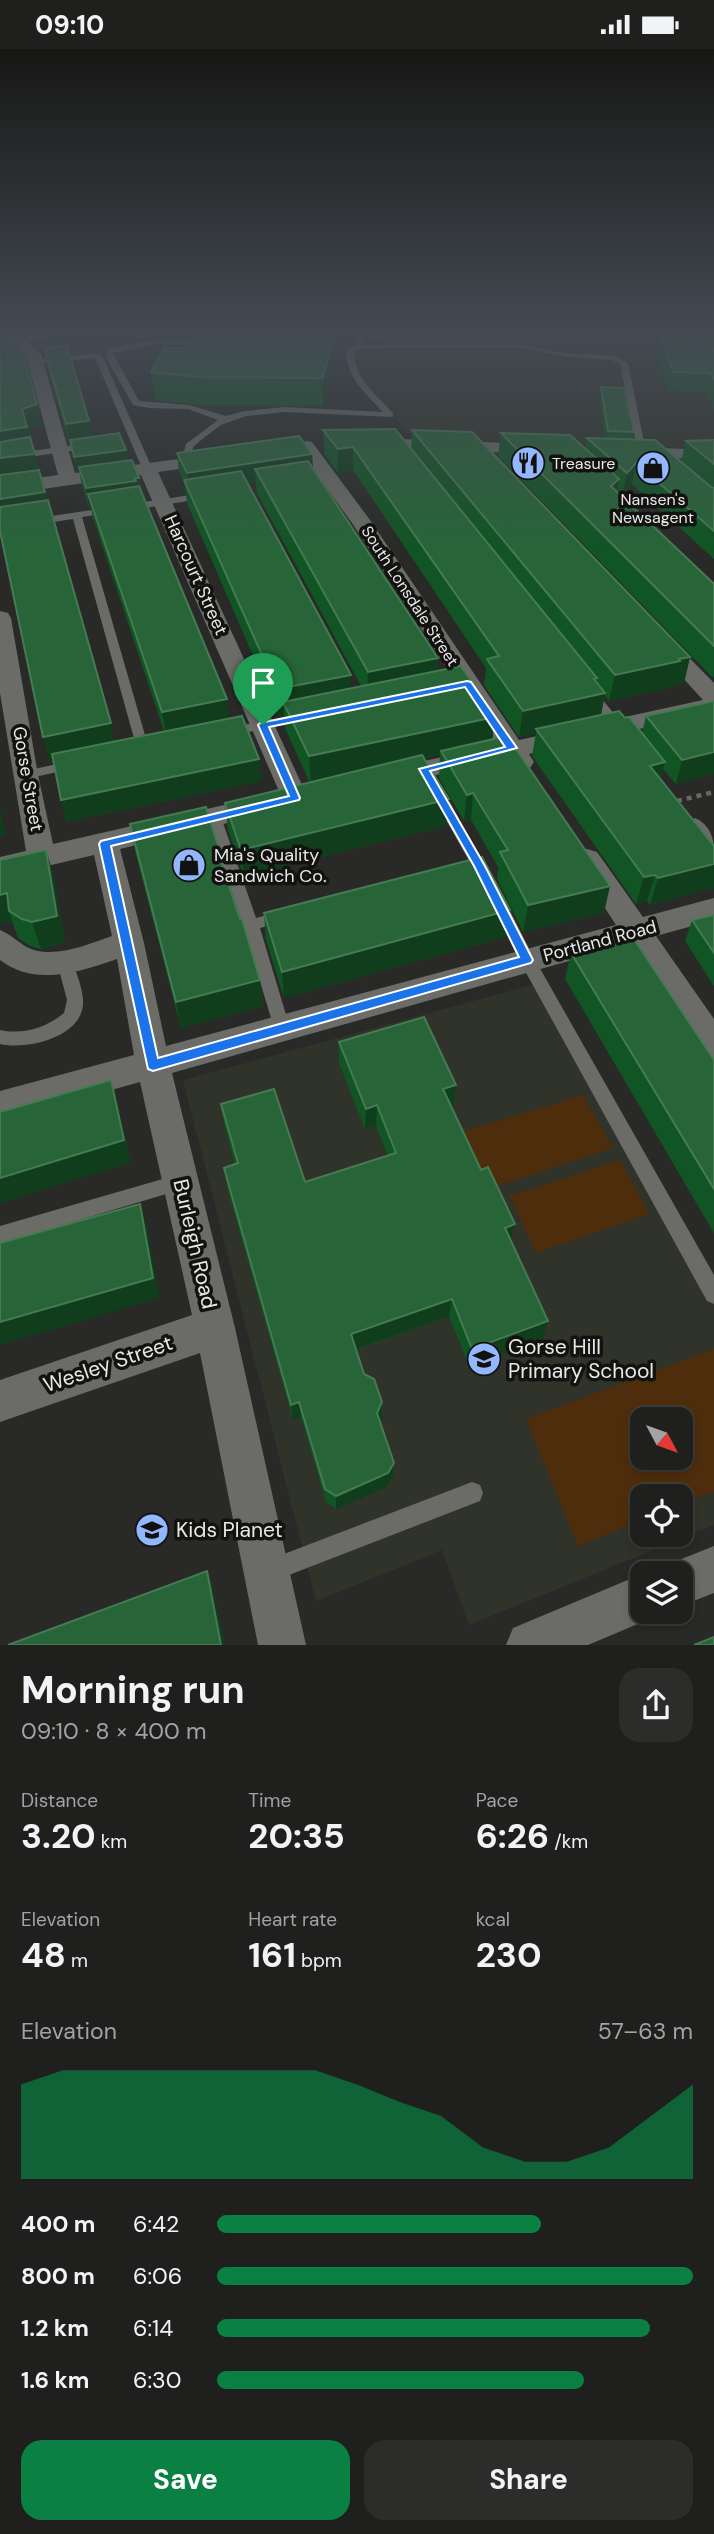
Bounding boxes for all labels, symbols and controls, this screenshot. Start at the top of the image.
text: 09:10 [35,8,104,42]
restaurant icon: Treasure [509,444,547,482]
shop icon: Nansen's Newsagent [634,449,672,487]
place label: Treasure [552,453,615,474]
place label: Nansen's Newsagent [612,489,694,528]
street label: Harcourt Street [159,511,233,639]
street label: South Lonsdale Street [357,522,463,670]
pin [233,653,293,725]
icon: arrive [244,664,282,702]
street label: Gorse Street [7,725,49,833]
place label: Mia's Quality Sandwich Co. [214,843,326,888]
shop icon: Mia's Quality Sandwich Co. [170,846,208,884]
street label: Portland Road [541,914,659,968]
street label: Burleigh Road [166,1176,224,1312]
street label: Wesley Street [40,1329,176,1399]
place label: Gorse Hill Primary School [508,1333,654,1385]
school or university icon: Gorse Hill Primary School [465,1340,503,1378]
north arrow [630,1407,693,1470]
map controls [630,1407,693,1624]
button: locate [630,1484,693,1547]
school or university icon: Kids Planet [133,1511,171,1549]
place label: Kids Planet [176,1516,283,1544]
button: layers [630,1561,693,1624]
text: Morning run [21,1665,245,1715]
button: share [619,1668,693,1742]
text: 09:10 · 8 × 400 m [21,1716,206,1746]
text: Distance [21,1788,98,1813]
text: Time [248,1788,291,1813]
text: Pace [476,1788,518,1813]
text: 3.20 [21,1813,96,1859]
text: 20:35 [248,1813,345,1859]
text: 6:26 [476,1813,549,1859]
text: km [96,1829,127,1854]
text: /km [549,1829,588,1854]
text: Elevation [21,1907,100,1932]
text: Heart rate [248,1907,337,1932]
text: kcal [476,1907,510,1932]
text: 48 [21,1932,66,1978]
text: 161 [248,1932,296,1978]
text: 230 [476,1932,542,1978]
text: m [66,1948,88,1973]
text: bpm [296,1948,342,1973]
text: Elevation [21,2016,117,2046]
text: 57–63 m [598,2016,693,2046]
text: 400 m [21,2209,95,2239]
text: 6:42 [133,2209,179,2239]
text: 800 m [21,2261,95,2291]
text: 6:06 [133,2261,182,2291]
text: 1.2 km [21,2313,89,2343]
text: 6:14 [133,2313,173,2343]
text: 1.6 km [21,2365,89,2395]
text: 6:30 [133,2365,181,2395]
button: Save [21,2440,350,2520]
button: Share [364,2440,693,2520]

